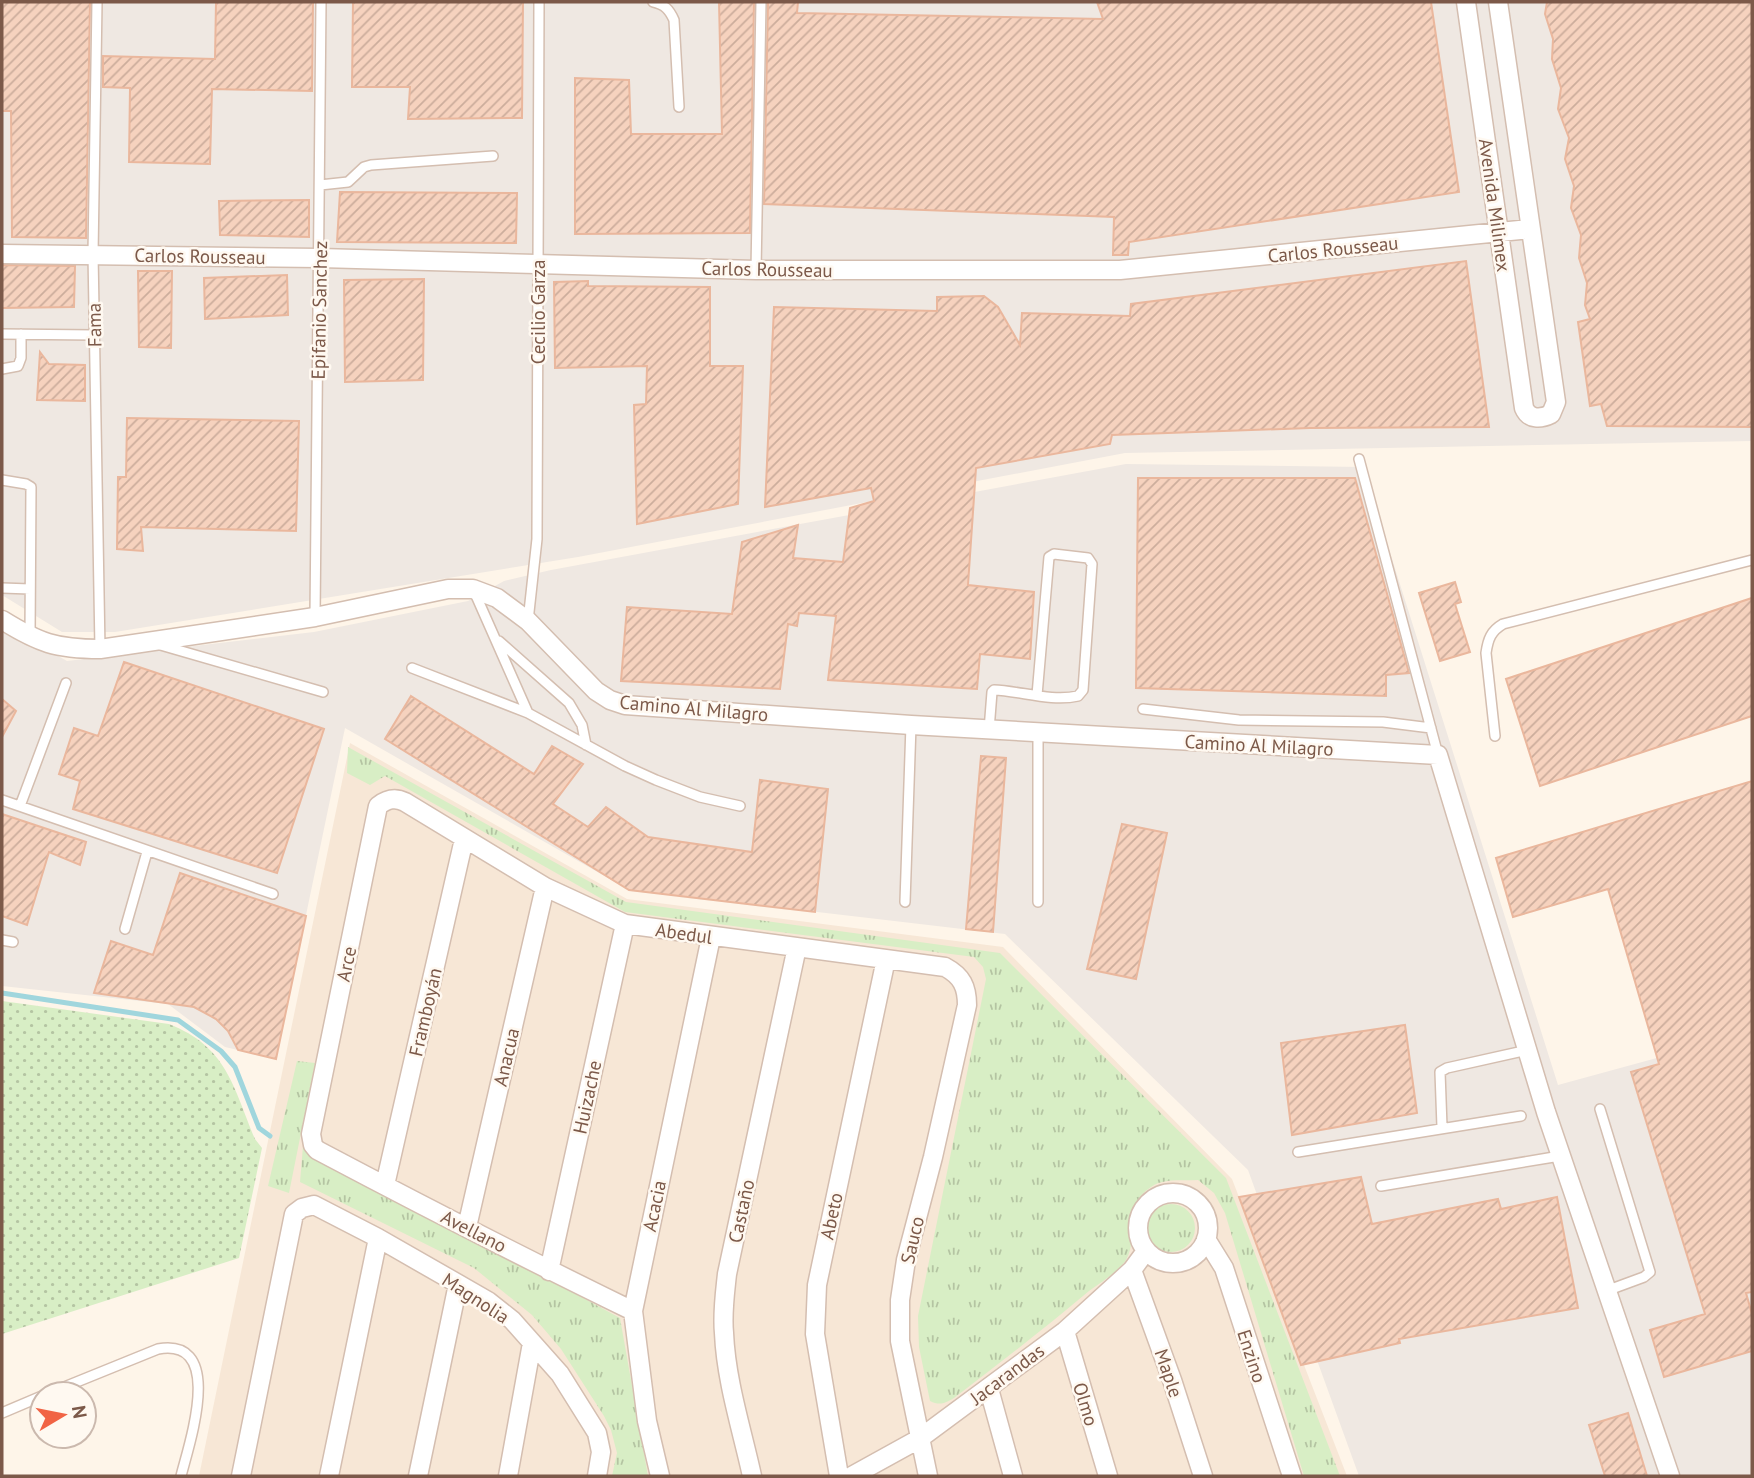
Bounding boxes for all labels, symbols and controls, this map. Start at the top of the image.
street label: Avenida Milimex [1474,137,1516,273]
street label: Carlos Rousseau [1266,230,1400,268]
street label: Epifanio Sanchez [306,241,332,379]
street label: Carlos Rousseau [134,243,266,269]
street label: Carlos Rousseau [701,256,833,282]
street label: Cecilio Garza [526,260,550,364]
street label: Fama [82,303,106,347]
street label: Camino Al Milagro [619,690,769,726]
street label: Camino Al Milagro [1184,729,1334,761]
street label: Abedul [654,917,714,949]
street label: Arce [331,944,361,984]
street label: Framboyán [403,965,447,1059]
street label: Anacua [488,1025,524,1089]
street label: Huizache [568,1058,606,1136]
street label: Castaño [723,1177,759,1245]
street label: Acacia [637,1178,671,1234]
street label: Abeto [814,1190,848,1242]
street label: Avellano [437,1204,511,1258]
street label: Sauco [895,1214,929,1266]
street label: Magnolia [438,1267,514,1329]
street label: Enzino [1232,1326,1272,1386]
street label: Jacarandas [964,1338,1049,1410]
street label: Maple [1150,1345,1188,1401]
street label: Olmo [1068,1379,1104,1429]
north arrow [28,1380,98,1450]
text: N [67,1404,93,1420]

